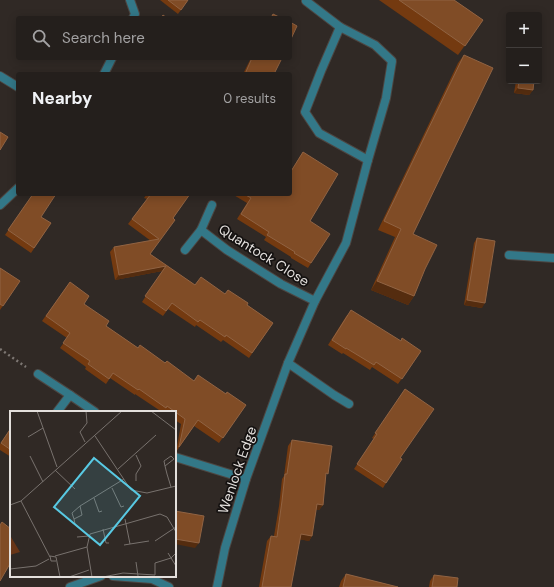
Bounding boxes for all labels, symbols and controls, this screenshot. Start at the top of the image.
map controls [506,12,542,84]
button: + [506,12,542,48]
search box [16,16,292,60]
icon: search [30,27,52,49]
text: Search here [62,28,145,48]
button: − [506,48,542,84]
text: Nearby [32,87,92,109]
text: 0 results [223,90,276,107]
street label: Quantock Close [215,220,313,290]
inset map [10,411,176,577]
street label: Wenlock Edge [214,424,260,516]

